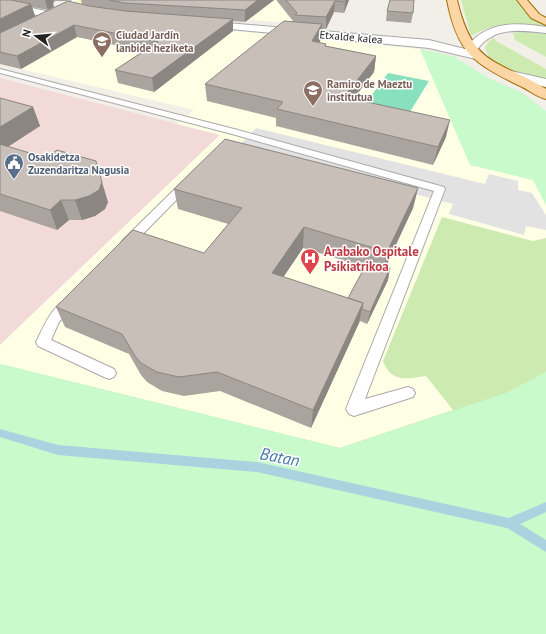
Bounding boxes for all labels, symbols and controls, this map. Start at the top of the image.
north arrow [16,16,56,56]
street label: Etxalde kalea [319,27,383,47]
text: N [19,28,34,39]
place label: Ciudad Jardín lanbide heziketa [116,28,194,55]
school or university icon: Ciudad Jardín lanbide heziketa [91,30,113,58]
place label: Ramiro de Maeztu institutua [327,77,412,104]
school or university icon: Ramiro de Maeztu institutua [302,79,324,107]
place label: Osakidetza Zuzendaritza Nagusia [28,150,129,177]
public building icon: Osakidetza Zuzendaritza Nagusia [3,152,25,180]
place label: Arabako Ospitale Psikiatrikoa [324,243,419,275]
hospital icon: Arabako Ospitale Psikiatrikoa [299,247,321,275]
water label: Batan [258,442,302,472]

